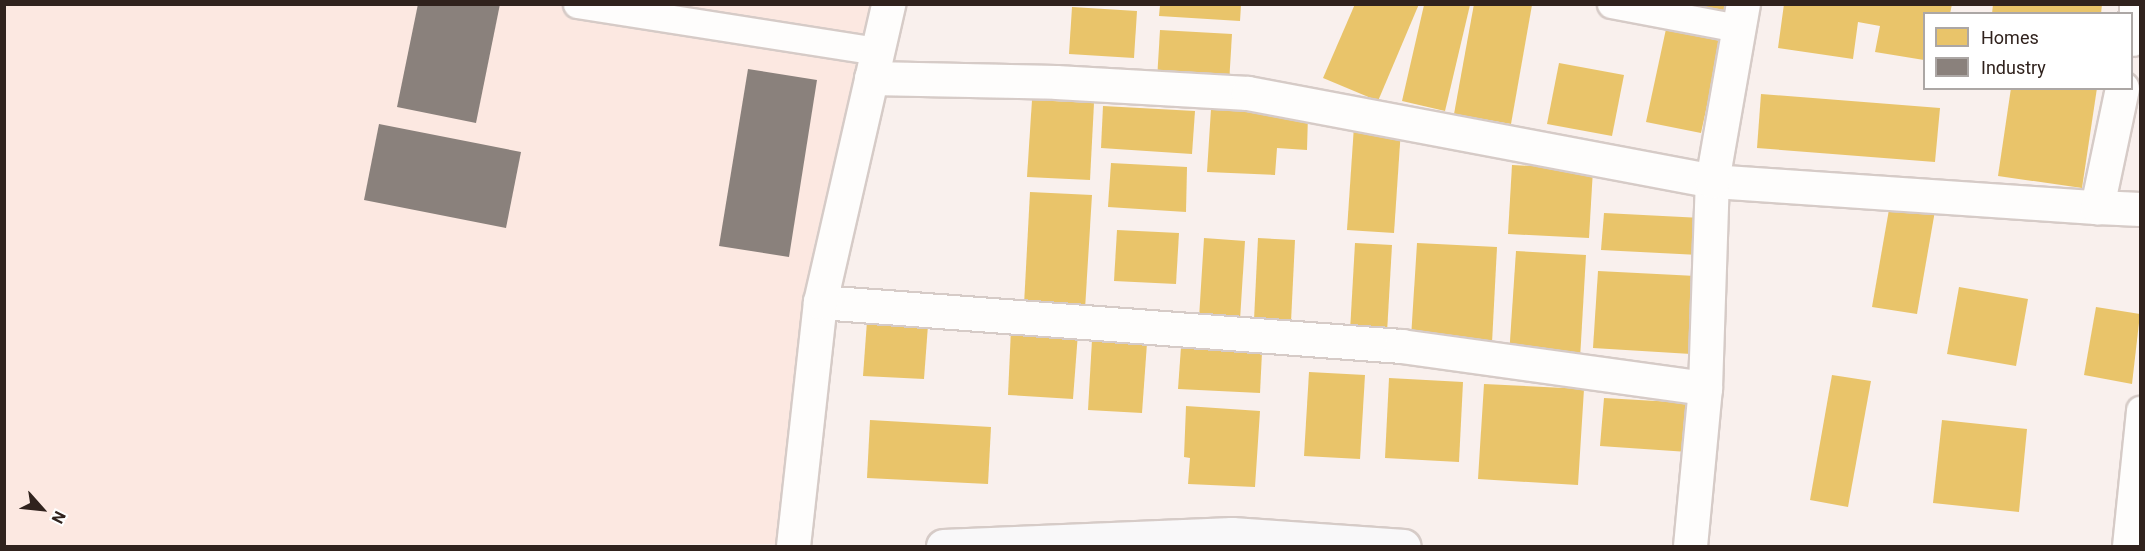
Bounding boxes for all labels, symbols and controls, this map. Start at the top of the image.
legend [1923,12,2133,90]
text: Homes [1981,27,2039,48]
text: Industry [1981,57,2046,78]
north arrow [12,479,72,539]
text: N [47,508,70,527]

